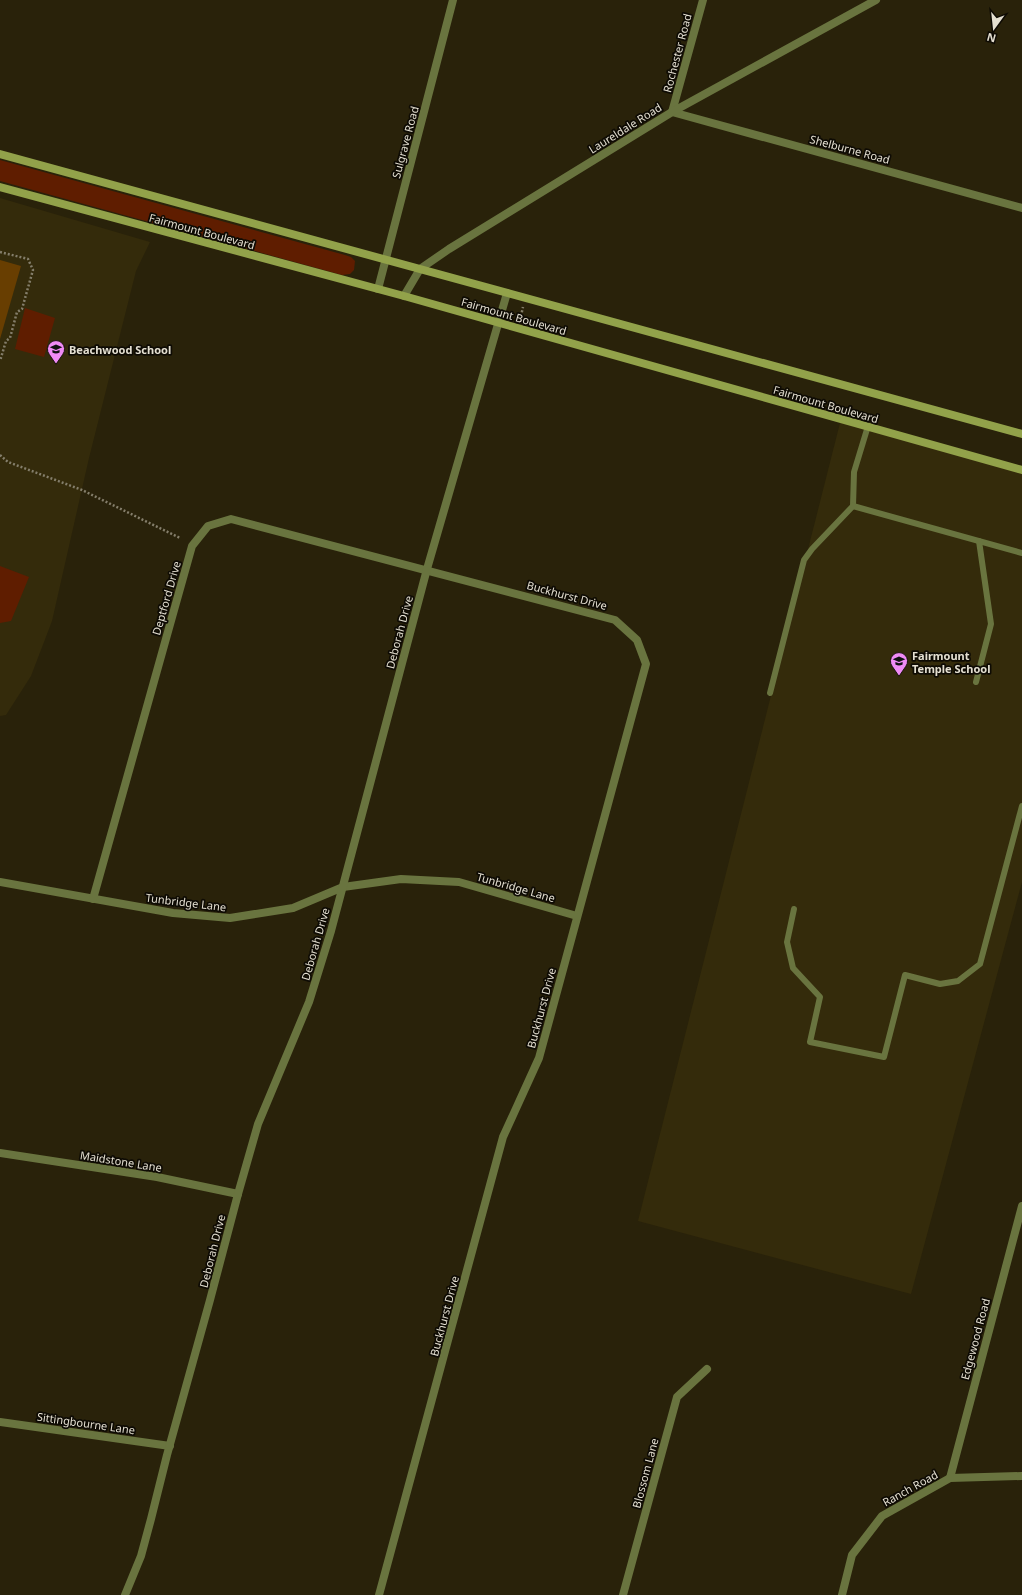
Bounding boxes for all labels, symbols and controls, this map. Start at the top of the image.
north arrow [974,8,1014,48]
street label: Rochester Road [659,12,695,94]
text: N [985,30,998,47]
street label: Laureldale Road [586,100,664,156]
street label: Sulgrave Road [388,104,422,180]
street label: Shelburne Road [808,131,892,167]
street label: Fairmount Boulevard [147,210,257,252]
street label: Fairmount Boulevard [460,294,568,338]
school or university icon: Beachwood School [46,339,66,364]
place label: Beachwood School [69,342,171,357]
street label: Fairmount Boulevard [772,382,880,426]
street label: Deptford Drive [148,559,184,637]
street label: Buckhurst Drive [525,577,609,613]
street label: Deborah Drive [382,594,416,670]
place label: Fairmount Temple School [912,648,990,676]
school or university icon: Fairmount Temple School [889,651,909,676]
street label: Tunbridge Lane [475,869,557,905]
street label: Tunbridge Lane [145,890,227,914]
street label: Deborah Drive [297,906,333,982]
street label: Buckhurst Drive [523,966,559,1050]
street label: Maidstone Lane [79,1147,163,1175]
street label: Deborah Drive [196,1213,228,1289]
street label: Buckhurst Drive [426,1274,462,1358]
street label: Edgewood Road [957,1297,993,1381]
street label: Sittingbourne Lane [36,1409,136,1437]
street label: Blossom Lane [628,1436,662,1510]
street label: Ranch Road [880,1467,940,1509]

